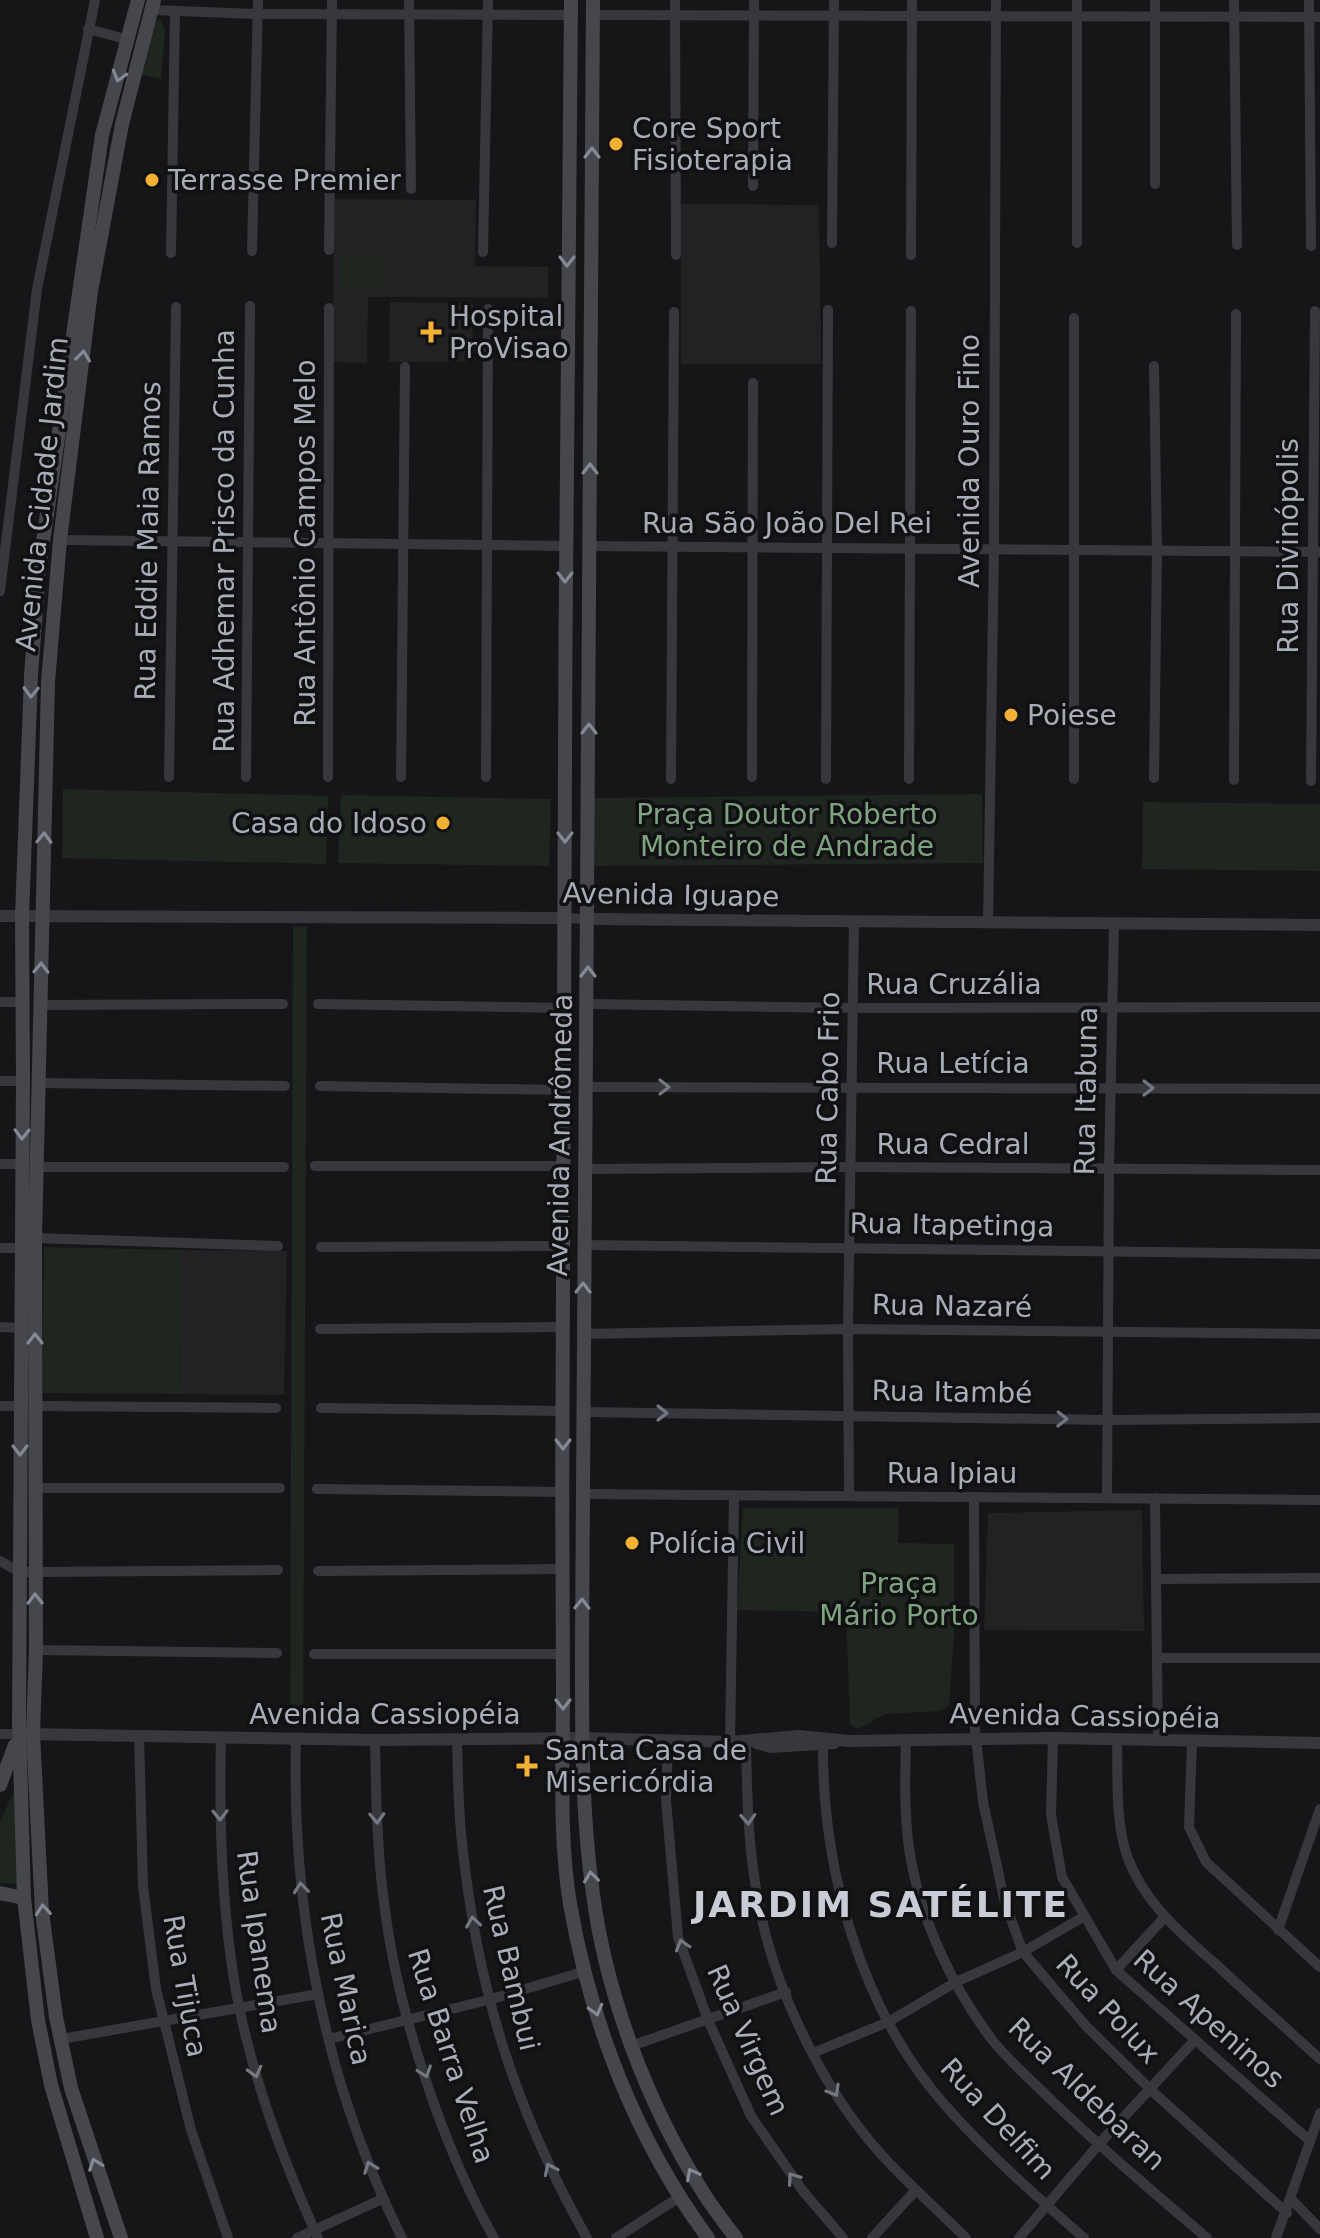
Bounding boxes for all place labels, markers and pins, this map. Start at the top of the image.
place label: Core Sport Fisioterapia [632,112,793,177]
marker: Core Sport Fisioterapia [607,135,625,153]
place label: Terrasse Premier [167,164,401,197]
marker: Terrasse Premier [143,171,161,189]
place label: Hospital ProVisao [449,300,569,365]
marker: Hospital ProVisao [420,321,442,343]
place label: Poiese [1027,699,1117,732]
marker: Poiese [1002,706,1020,724]
place label: Casa do Idoso [231,807,427,840]
marker: Casa do Idoso [434,814,452,832]
place label: Polícia Civil [648,1527,805,1560]
marker: Polícia Civil [623,1534,641,1552]
place label: Santa Casa de Misericórdia [545,1734,747,1799]
marker: Santa Casa de Misericórdia [516,1755,538,1777]

